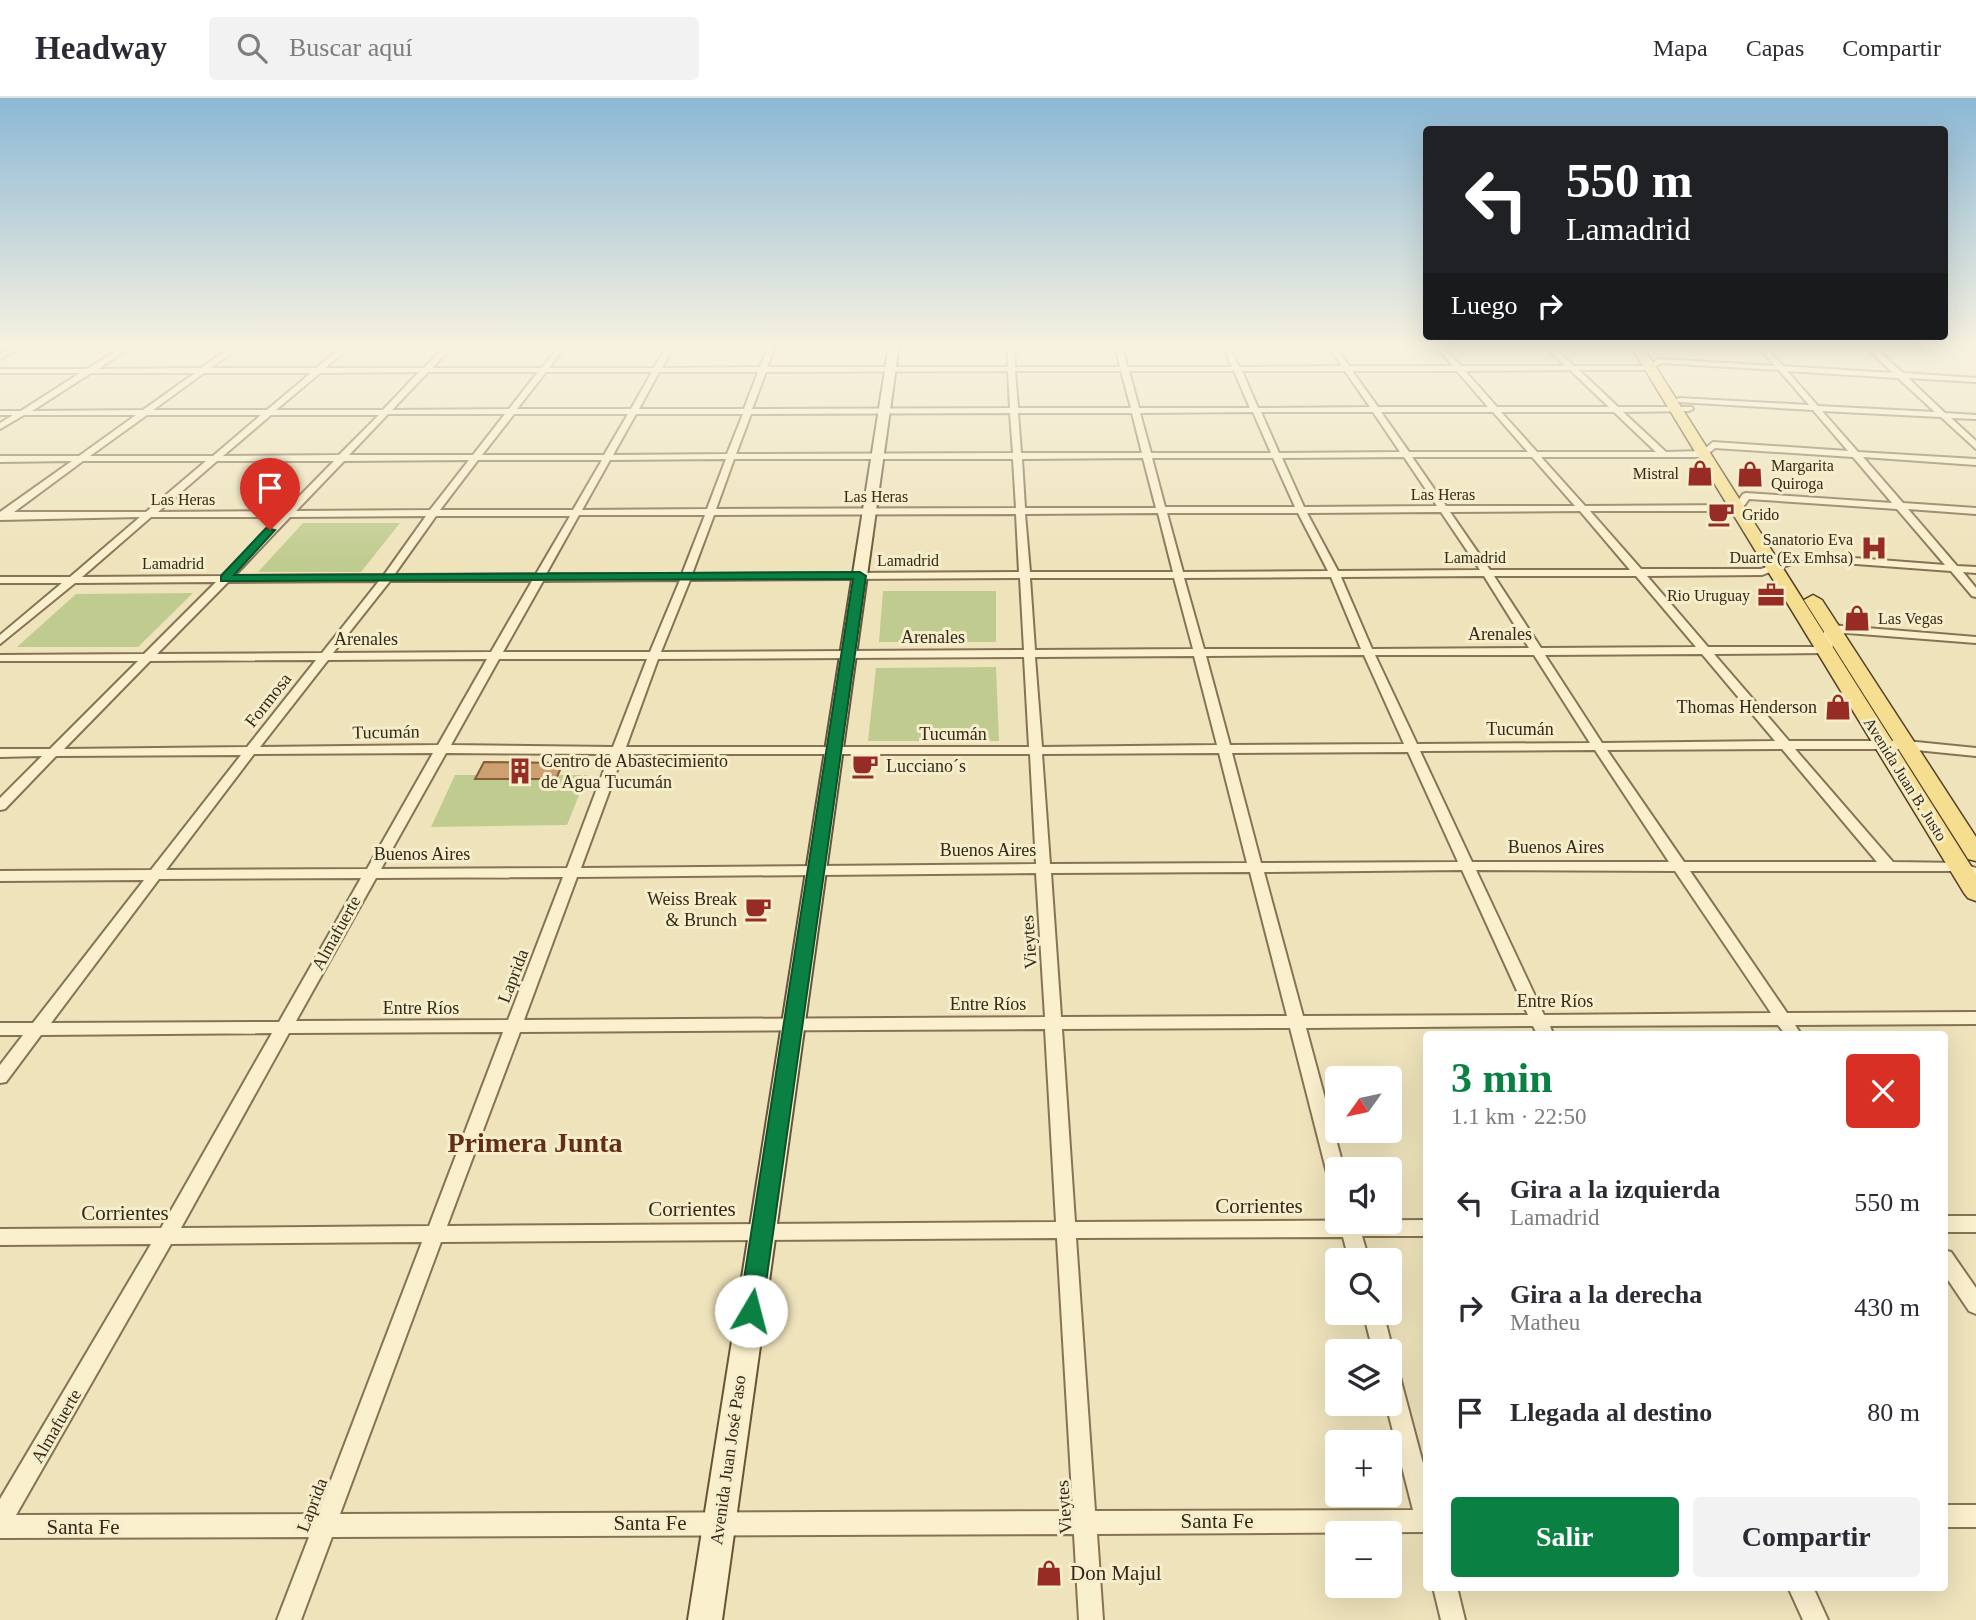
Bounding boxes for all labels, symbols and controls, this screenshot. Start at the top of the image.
search box [209,17,699,80]
icon: search [233,29,271,67]
text: Headway [35,30,167,66]
text: Buscar aquí [289,33,412,62]
text: Mapa [1653,35,1708,61]
text: Capas [1746,35,1804,61]
text: Compartir [1842,35,1941,61]
text: 550 m [1566,153,1693,208]
icon: left [1451,154,1542,245]
text: Lamadrid [1566,211,1690,247]
icon: right [1531,287,1569,325]
text: Luego [1451,291,1517,320]
place label: Margarita Quiroga [1771,457,1834,493]
pin [240,458,300,530]
shop icon: Mistral [1685,458,1715,488]
shop icon: Margarita Quiroga [1735,459,1765,489]
place label: Mistral [1633,465,1680,482]
icon: arrive [251,469,289,507]
street label: Las Heras [1411,486,1475,503]
street label: Las Heras [844,488,908,505]
street label: Las Heras [151,491,215,508]
cafe icon: Grido [1706,499,1736,529]
place label: Grido [1742,506,1779,523]
place label: Sanatorio Eva Duarte (Ex Emhsa) [1729,531,1853,567]
hospital icon: Sanatorio Eva Duarte (Ex Emhsa) [1859,533,1889,563]
street label: Lamadrid [1444,549,1506,566]
street label: Lamadrid [877,552,939,569]
street label: Lamadrid [142,555,204,572]
office icon: Rio Uruguay [1756,580,1786,610]
place label: Rio Uruguay [1667,587,1750,605]
shop icon: Las Vegas [1842,603,1872,633]
place label: Las Vegas [1878,610,1943,628]
street label: Arenales [1468,624,1532,644]
street label: Arenales [901,627,965,647]
street label: Arenales [334,629,398,649]
street label: Formosa [241,669,295,731]
shop icon: Thomas Henderson [1823,692,1853,722]
place label: Thomas Henderson [1677,697,1817,717]
street label: Avenida Juan B. Justo [1861,715,1950,844]
street label: Tucumán [1486,719,1554,739]
street label: Tucumán [352,721,420,743]
street label: Tucumán [919,724,987,744]
place label: Centro de Abastecimiento de Agua Tucumán [541,751,728,792]
cafe icon: Lucciano´s [850,751,880,781]
building icon: Centro de Abastecimiento de Agua Tucumán [505,756,535,786]
place label: Lucciano´s [886,756,966,776]
street label: Buenos Aires [1508,837,1604,857]
street label: Buenos Aires [940,840,1036,860]
street label: Buenos Aires [374,844,470,864]
place label: Weiss Break & Brunch [647,889,737,930]
street label: Almafuerte [307,892,365,974]
cafe icon: Weiss Break & Brunch [743,894,773,924]
street label: Vieytes [1017,914,1041,970]
street label: Laprida [494,946,532,1006]
street label: Entre Ríos [1517,991,1593,1011]
street label: Entre Ríos [950,994,1026,1014]
street label: Entre Ríos [383,998,459,1018]
button: close [1846,1054,1920,1128]
text: 3 min [1451,1055,1553,1101]
north arrow [1325,1066,1402,1143]
map controls [1325,1066,1402,1598]
text: 1.1 km · 22:50 [1451,1104,1586,1129]
district label: Primera Junta [448,1127,622,1158]
button: sound [1325,1157,1402,1234]
text: Gira a la izquierda [1510,1175,1720,1204]
icon: left [1451,1184,1489,1222]
text: 550 m [1854,1188,1920,1217]
street label: Corrientes [1215,1194,1303,1218]
street label: Corrientes [648,1197,736,1221]
street label: Corrientes [81,1201,169,1225]
text: Lamadrid [1510,1205,1599,1230]
button: search [1325,1248,1402,1325]
position arrow [714,1274,788,1348]
text: Gira a la derecha [1510,1280,1702,1309]
icon: right [1451,1289,1489,1327]
text: 430 m [1854,1293,1920,1322]
text: Matheu [1510,1310,1580,1335]
button: layers [1325,1339,1402,1416]
street label: Avenida Juan José Paso [706,1374,750,1546]
street label: Almafuerte [27,1386,85,1466]
icon: arrive [1451,1394,1489,1432]
text: Llegada al destino [1510,1398,1712,1427]
text: 80 m [1867,1398,1920,1427]
button: + [1325,1430,1402,1507]
street label: Laprida [293,1475,331,1535]
street label: Vieytes [1052,1479,1076,1535]
button: Salir [1451,1497,1679,1577]
button: Compartir [1693,1497,1920,1577]
street label: Santa Fe [1181,1509,1253,1533]
street label: Santa Fe [614,1511,686,1535]
street label: Santa Fe [47,1515,119,1539]
button: − [1325,1521,1402,1598]
shop icon: Don Majul [1034,1558,1064,1588]
place label: Don Majul [1070,1561,1162,1585]

